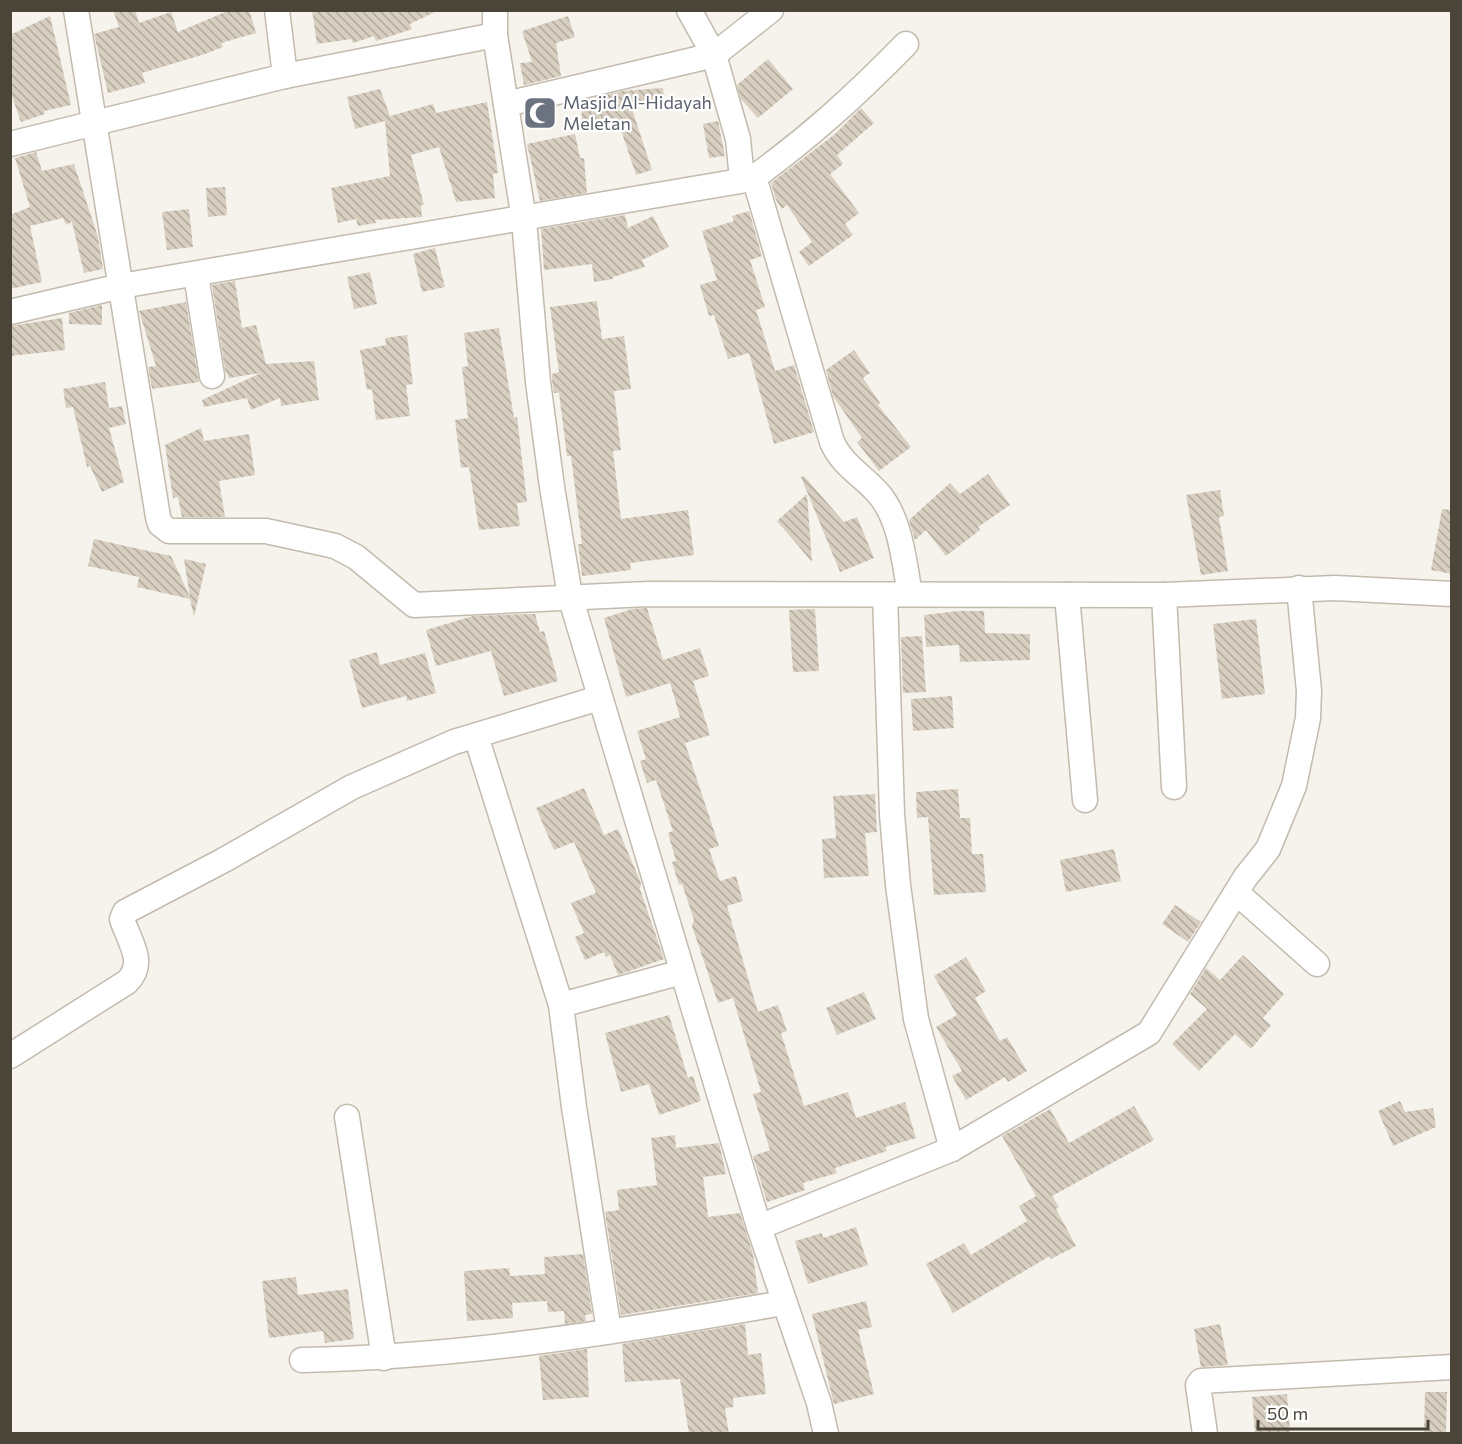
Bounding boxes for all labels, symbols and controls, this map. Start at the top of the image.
place label: Masjid Al-Hidayah Meletan [563,91,712,134]
mosque icon: Masjid Al-Hidayah Meletan [522,95,558,131]
scale bar [1258,1393,1428,1431]
text: 50 m [1267,1402,1308,1424]

